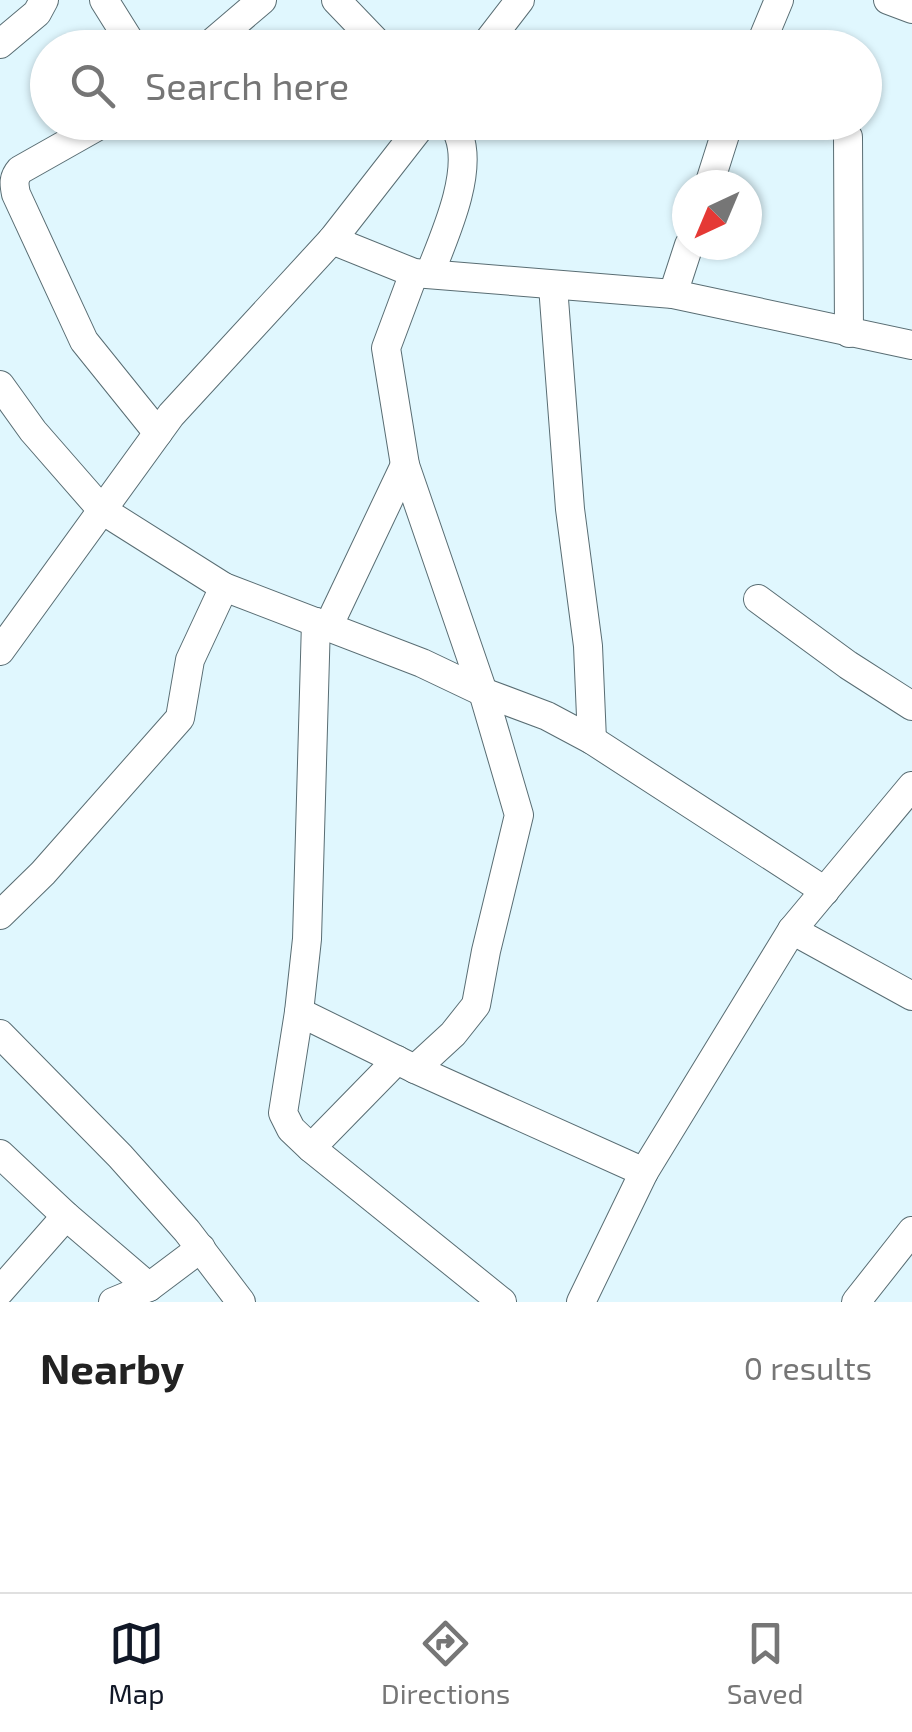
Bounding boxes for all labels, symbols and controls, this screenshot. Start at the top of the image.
search box [30,30,882,140]
icon: search [65,58,120,113]
text: Search here [145,62,349,108]
north arrow [672,170,762,260]
text: Nearby [40,1342,184,1392]
text: 0 results [744,1348,872,1386]
tab: Map [108,1616,164,1710]
tab: Directions [381,1616,510,1710]
tab: Saved [727,1616,804,1710]

